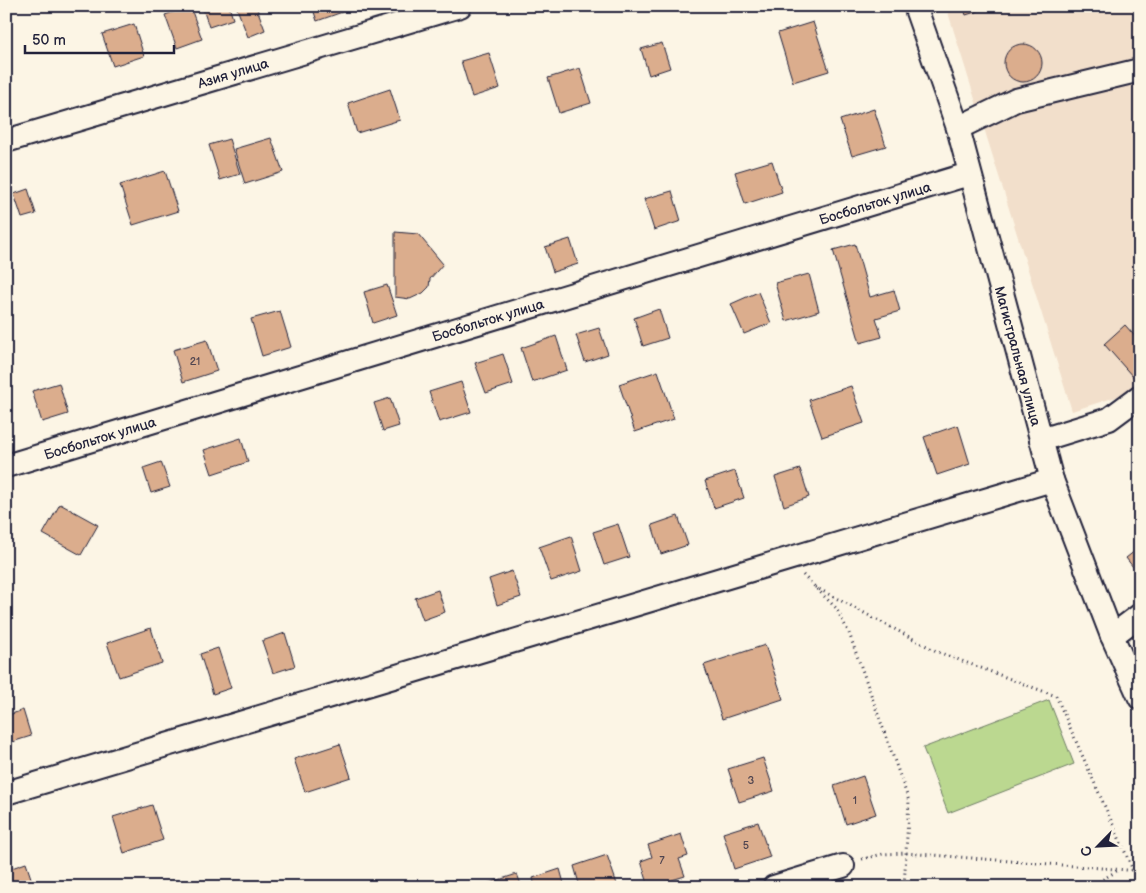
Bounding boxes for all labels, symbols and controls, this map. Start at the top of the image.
scale bar [25,22,174,54]
text: 50 m [32,31,66,50]
street label: Азия улица [195,54,271,93]
street label: Босбольток улица [817,178,934,229]
street label: Магистральная улица [991,284,1045,429]
street label: Босбольток улица [430,295,547,346]
house number: 21 [190,355,200,368]
street label: Босбольток улица [42,413,159,464]
house number: 3 [748,774,755,787]
house number: 1 [853,794,857,807]
north arrow [1074,820,1124,870]
house number: 5 [743,839,749,852]
text: С [1077,843,1096,859]
house number: 7 [659,854,665,867]

